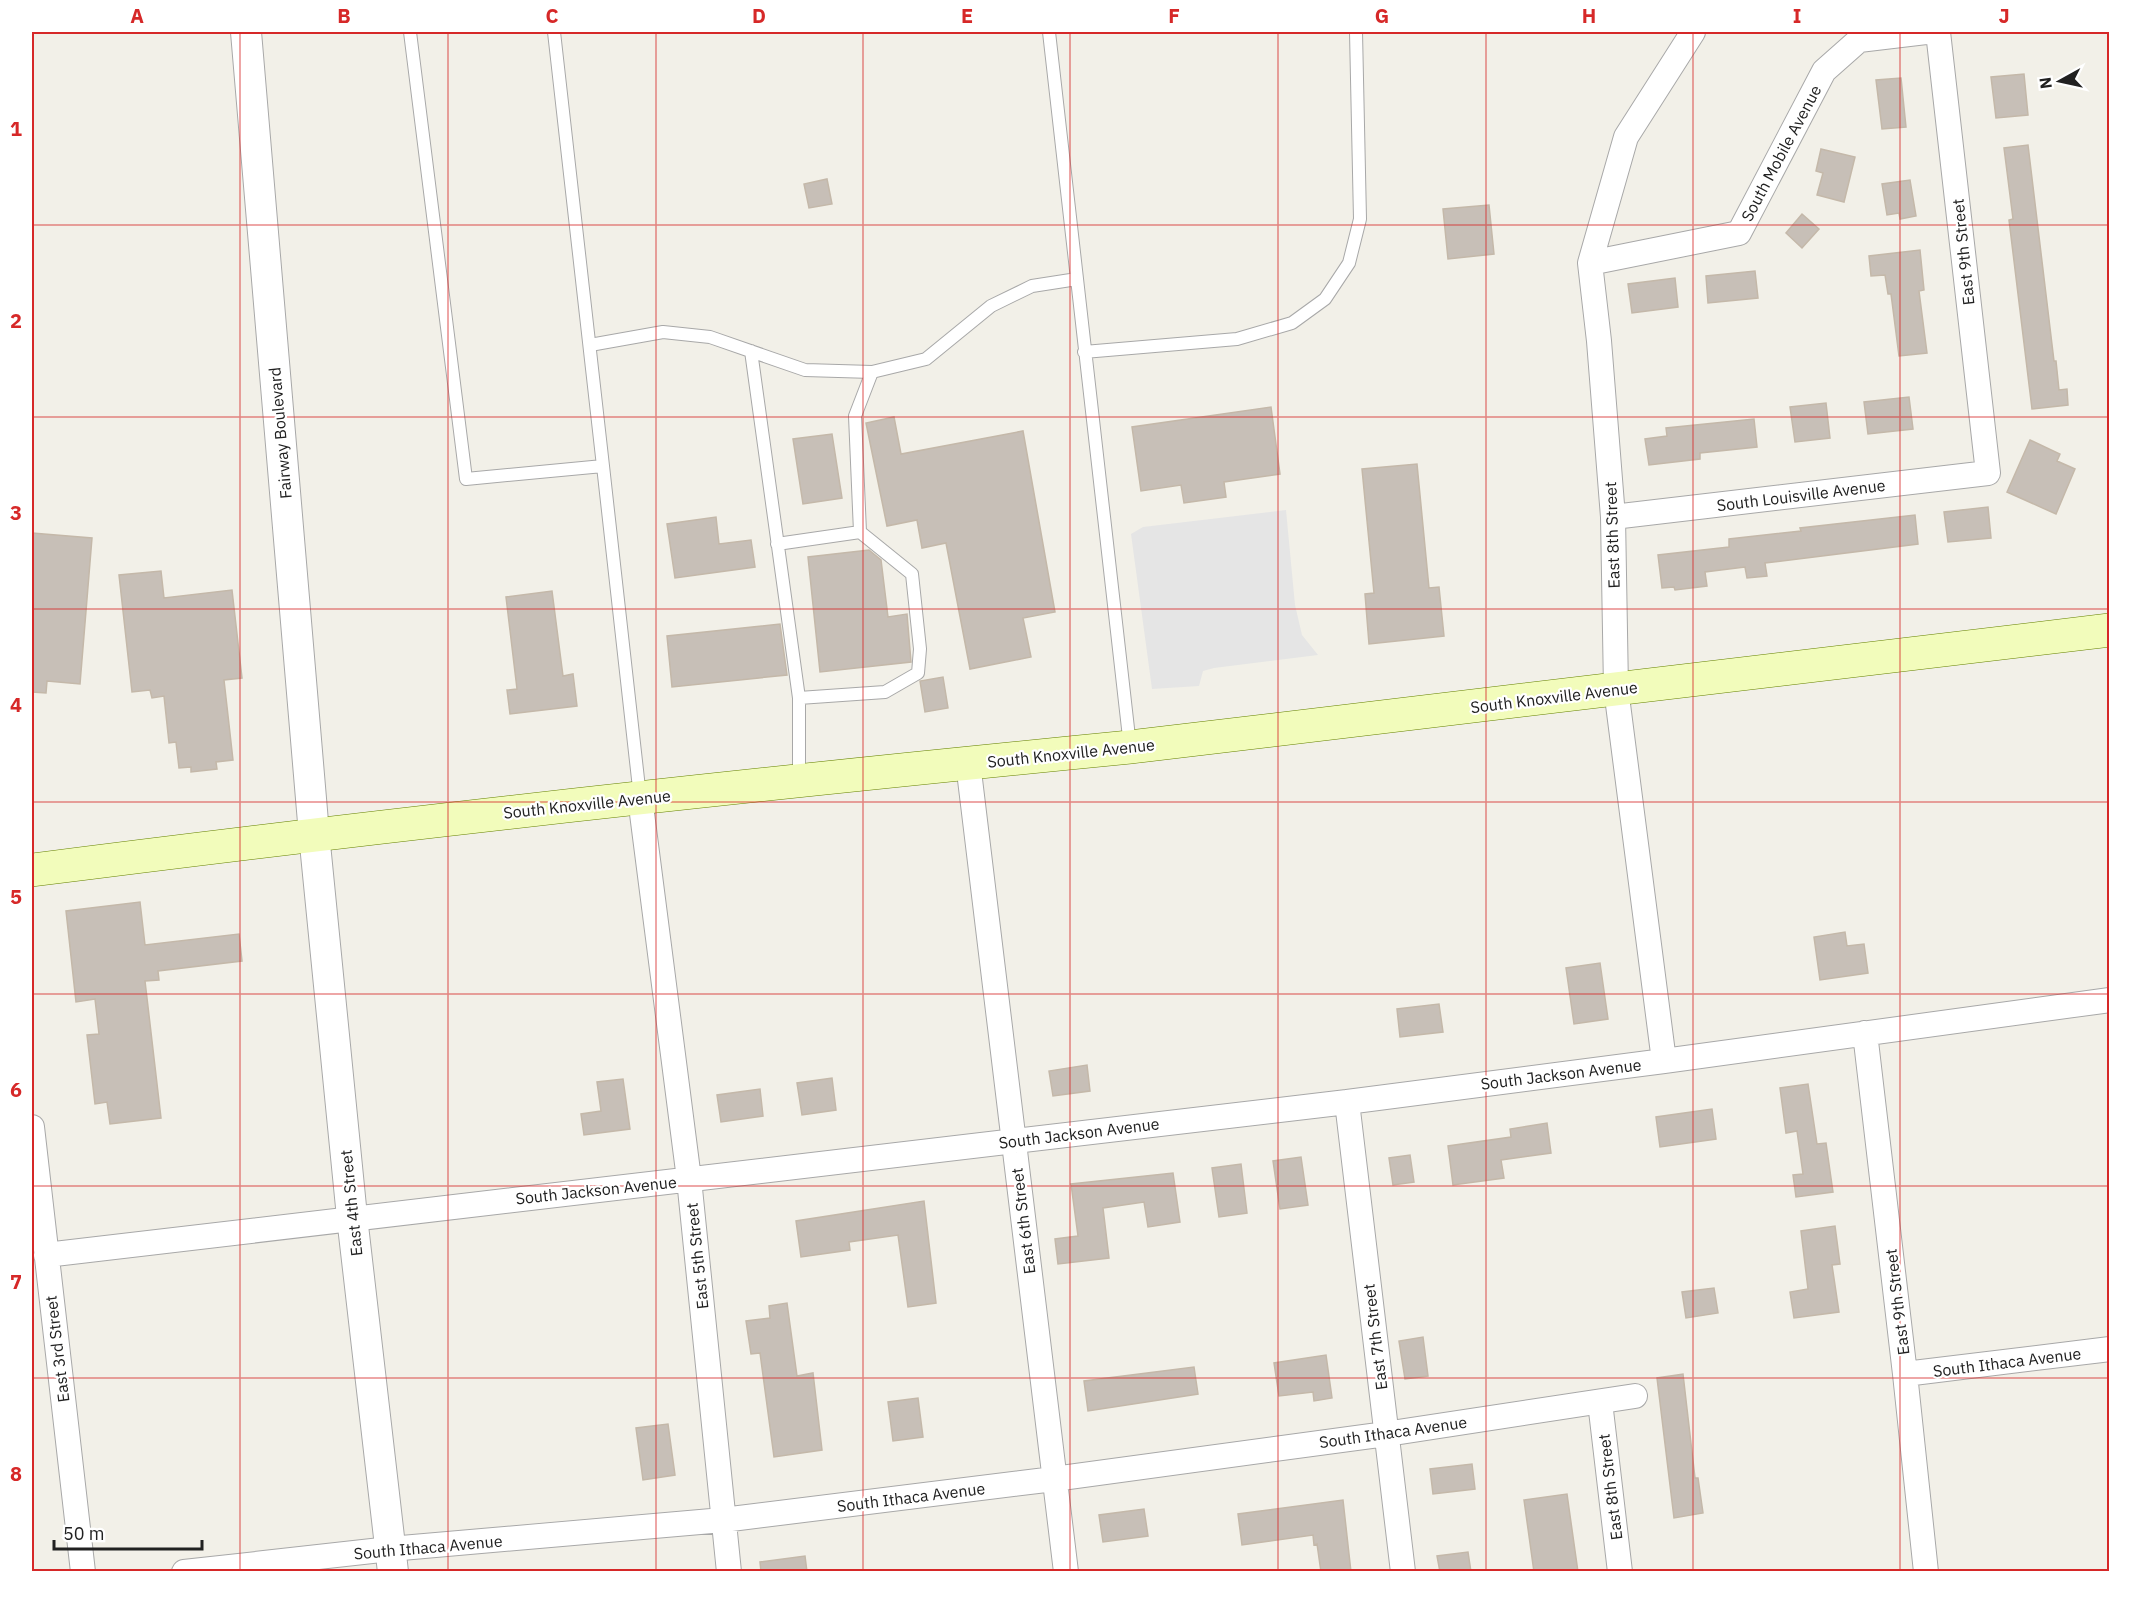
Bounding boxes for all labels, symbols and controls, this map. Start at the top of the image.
text: A [130,2,144,29]
text: B [337,2,351,29]
text: C [545,2,559,29]
text: D [752,2,766,29]
text: E [961,2,973,29]
text: F [1168,2,1180,29]
text: G [1375,2,1389,29]
text: H [1582,2,1596,29]
text: I [1793,2,1801,29]
text: J [1998,2,2010,29]
north arrow [2030,51,2090,111]
text: N [2034,76,2056,90]
street label: South Mobile Avenue [1737,81,1825,225]
text: 1 [10,115,22,142]
street label: East 9th Street [1947,198,1979,306]
text: 2 [10,307,22,334]
street label: Fairway Boulevard [264,366,296,500]
street label: South Louisville Avenue [1716,475,1887,515]
street label: East 8th Street [1600,481,1624,589]
text: 3 [10,499,22,526]
street label: South Knoxville Avenue [1469,677,1639,717]
text: 4 [10,691,22,718]
street label: South Knoxville Avenue [986,734,1156,772]
street label: South Knoxville Avenue [502,785,672,823]
text: 5 [10,883,22,910]
street label: South Jackson Avenue [1479,1054,1643,1094]
text: 6 [10,1076,22,1103]
street label: South Jackson Avenue [997,1113,1161,1153]
street label: East 4th Street [335,1149,367,1257]
street label: East 6th Street [1007,1167,1039,1275]
street label: South Jackson Avenue [514,1172,678,1208]
street label: East 5th Street [681,1202,713,1310]
street label: East 9th Street [1881,1248,1913,1356]
text: 7 [10,1268,22,1295]
street label: East 7th Street [1359,1283,1391,1391]
street label: East 3rd Street [41,1295,73,1403]
street label: South Ithaca Avenue [1932,1343,2083,1381]
street label: South Ithaca Avenue [1318,1412,1469,1452]
street label: East 8th Street [1594,1433,1626,1541]
text: 8 [10,1460,22,1487]
street label: South Ithaca Avenue [836,1478,987,1516]
scale bar [54,1513,202,1551]
text: 50 m [63,1522,105,1545]
street label: South Ithaca Avenue [353,1531,503,1563]

